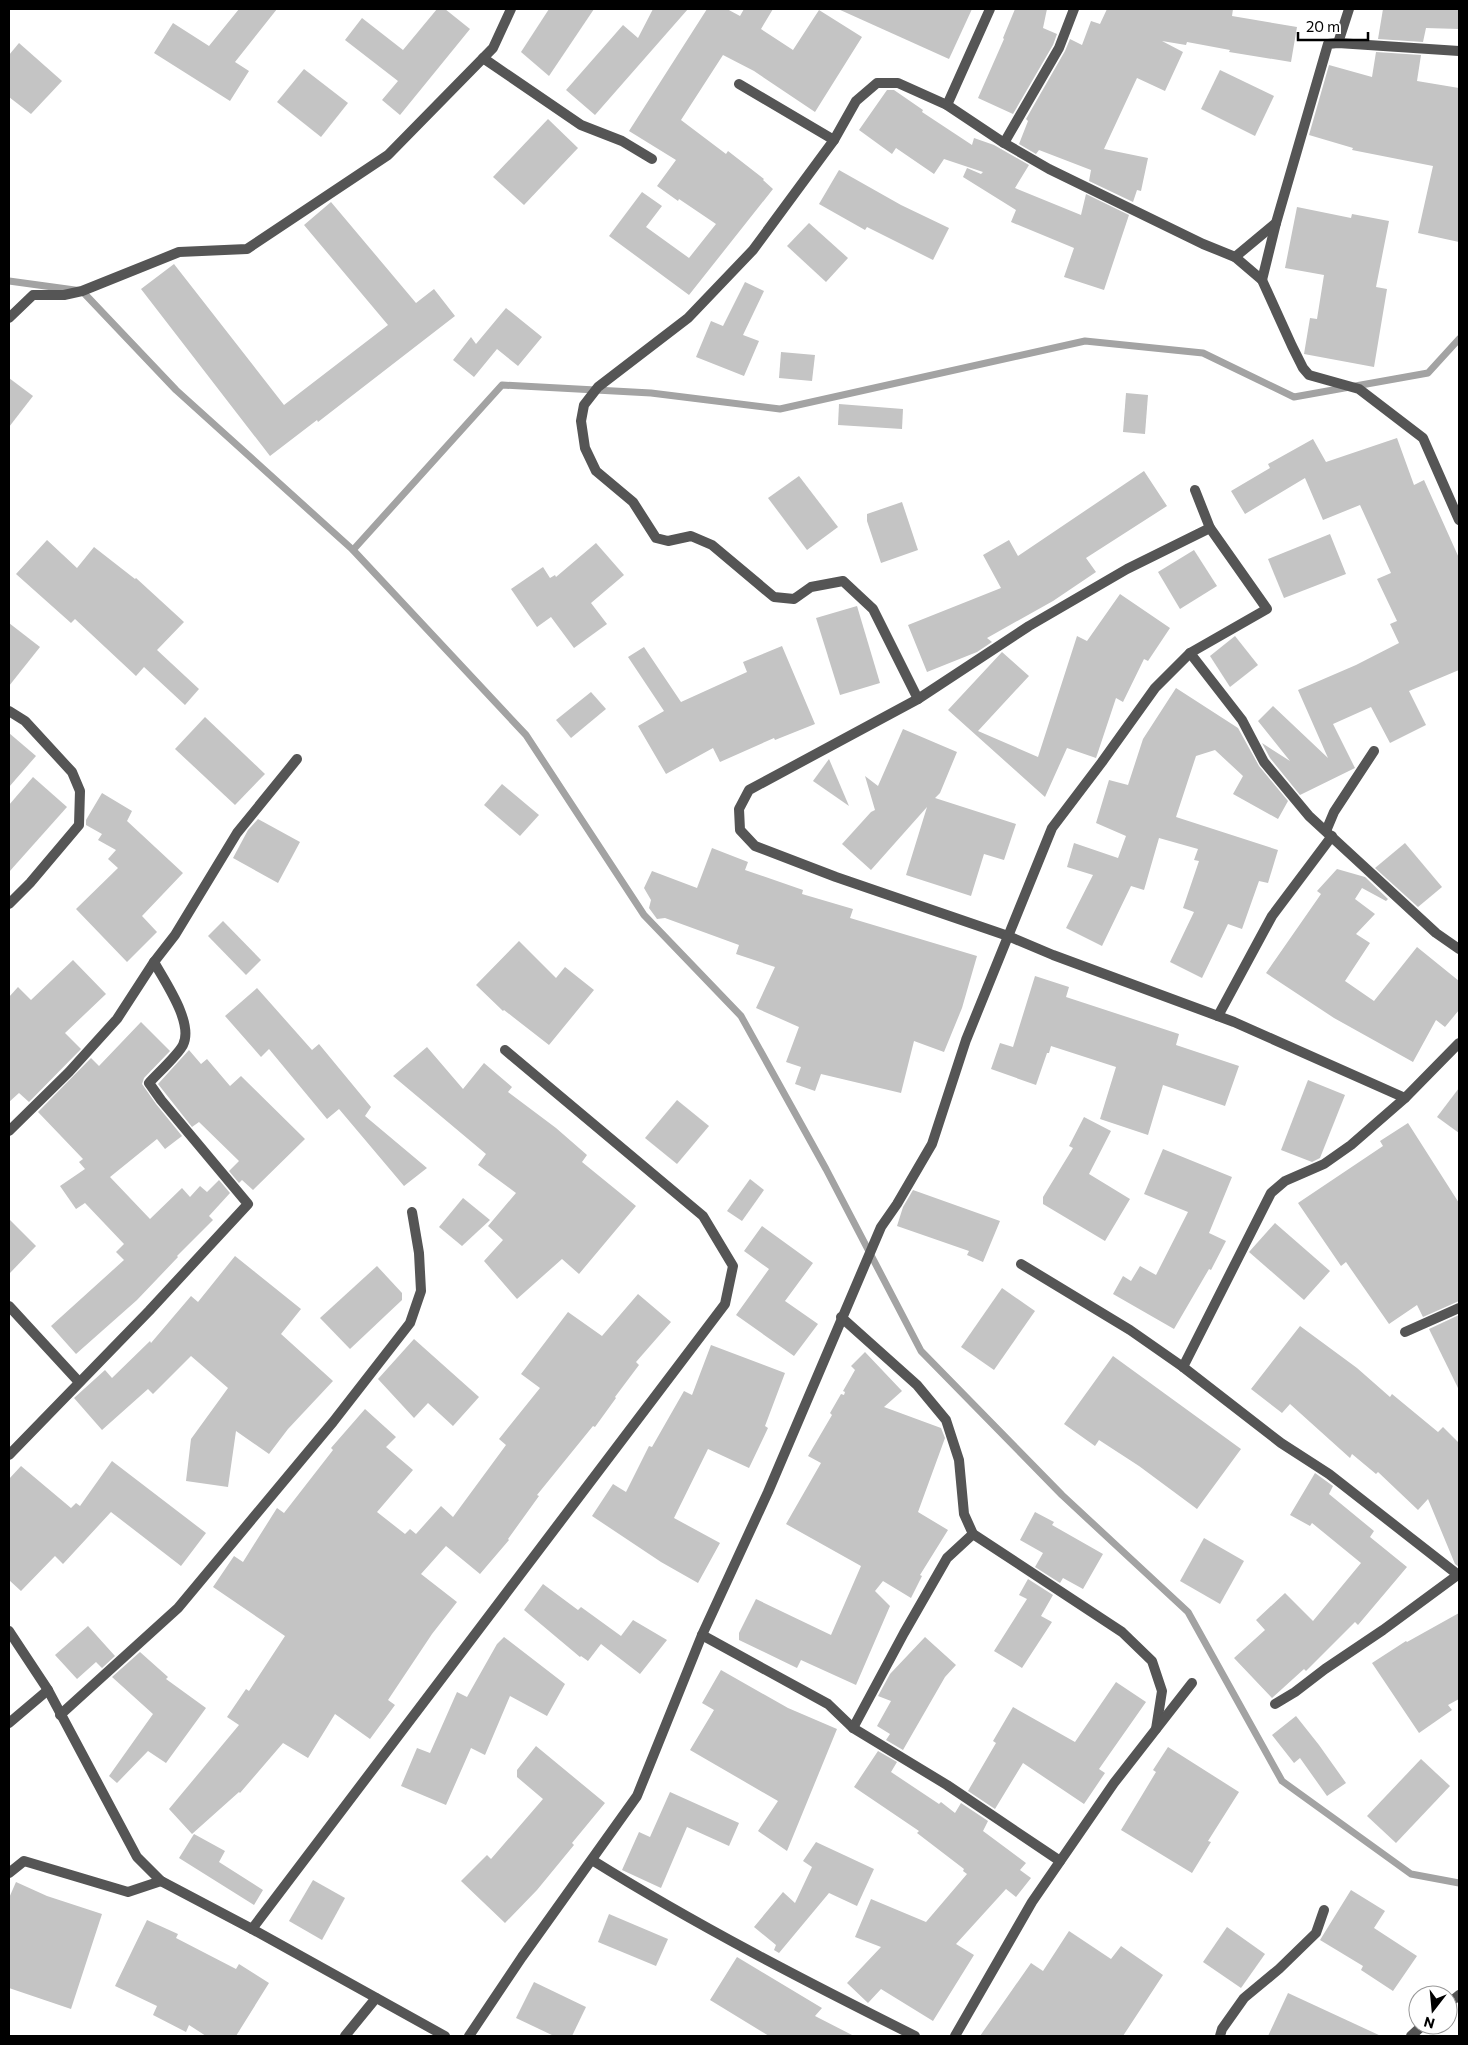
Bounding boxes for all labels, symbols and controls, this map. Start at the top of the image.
scale bar [1298,10,1368,42]
text: 20 m [1306,17,1340,35]
north arrow [1408,1985,1458,2035]
text: N [1422,2013,1437,2033]

